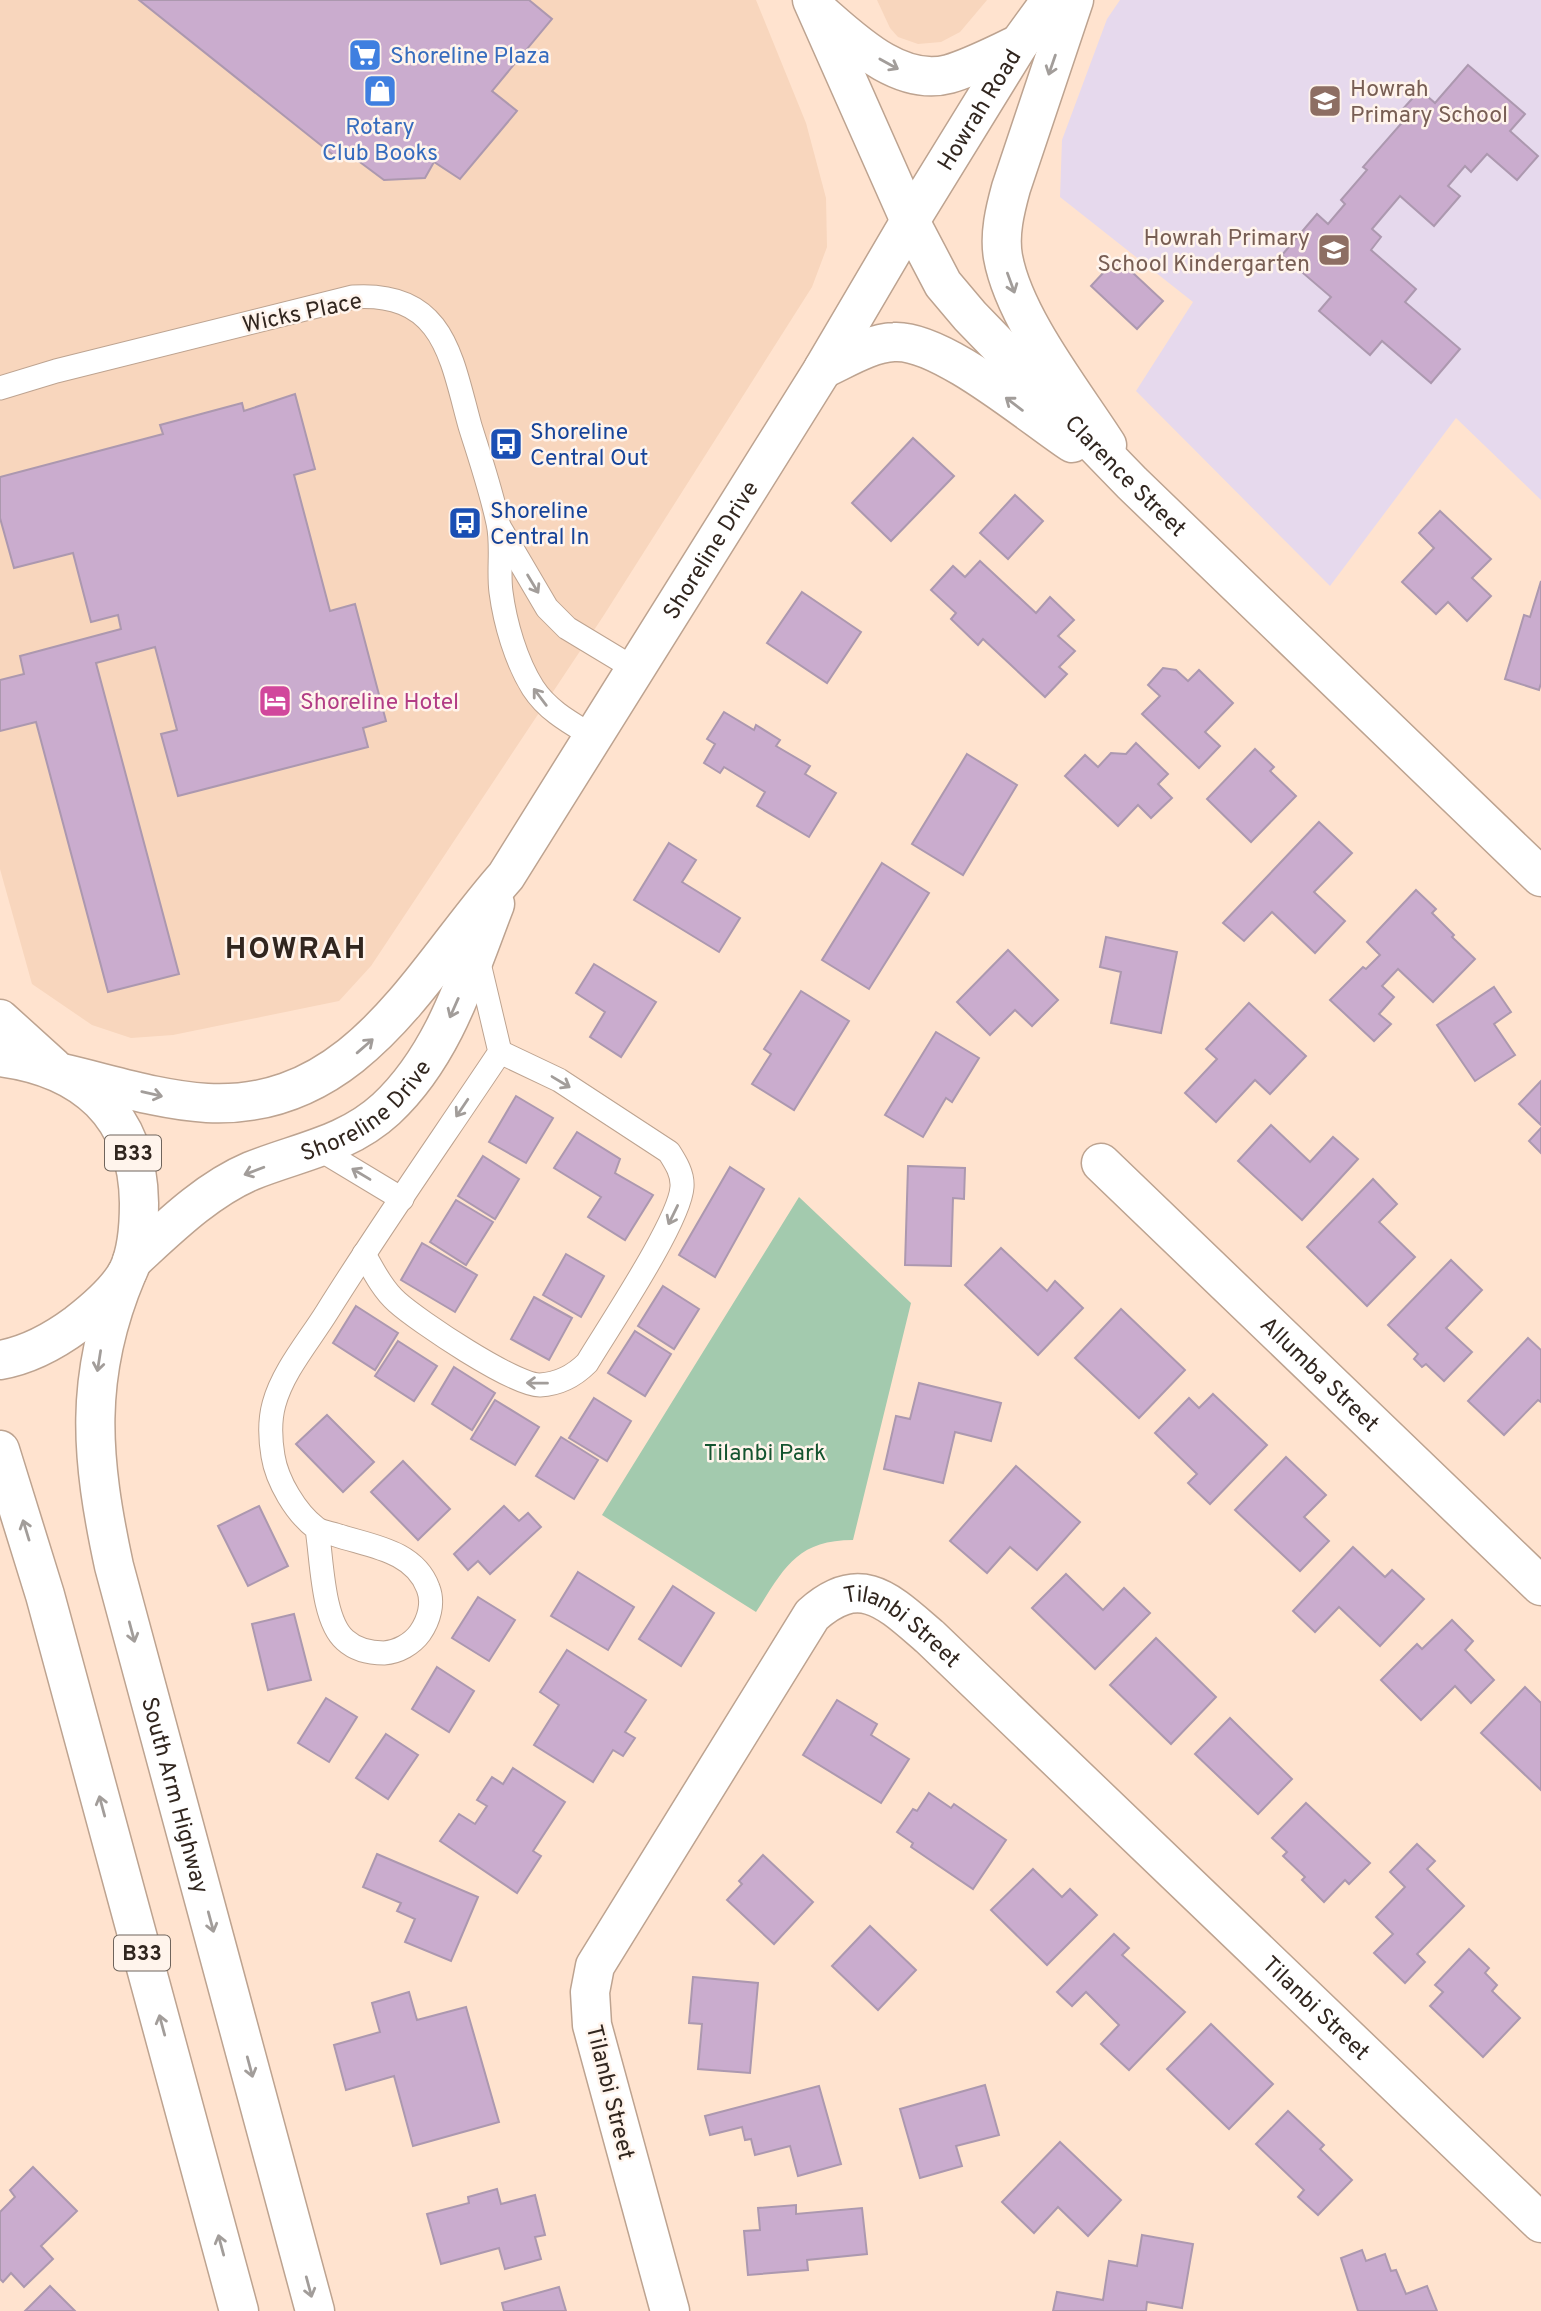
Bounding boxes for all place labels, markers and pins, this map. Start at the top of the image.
supermarket icon: Shoreline Plaza [346,36,384,74]
place label: Shoreline Plaza [390,43,550,72]
shop icon: Rotary Club Books [361,72,399,110]
place label: Howrah Primary School [1350,76,1508,131]
school or university icon: Howrah Primary School [1306,82,1344,120]
place label: Rotary Club Books [322,114,438,169]
place label: Howrah Primary School Kindergarten [1097,225,1310,280]
school or university icon: Howrah Primary School Kindergarten [1315,231,1353,269]
place label: Shoreline Central Out [530,419,648,474]
bus stop icon: Shoreline Central Out [487,425,525,463]
place label: Shoreline Central In [490,498,589,553]
bus stop icon: Shoreline Central In [446,504,484,542]
hotel icon: Shoreline Hotel [256,682,294,720]
place label: Shoreline Hotel [300,689,459,718]

